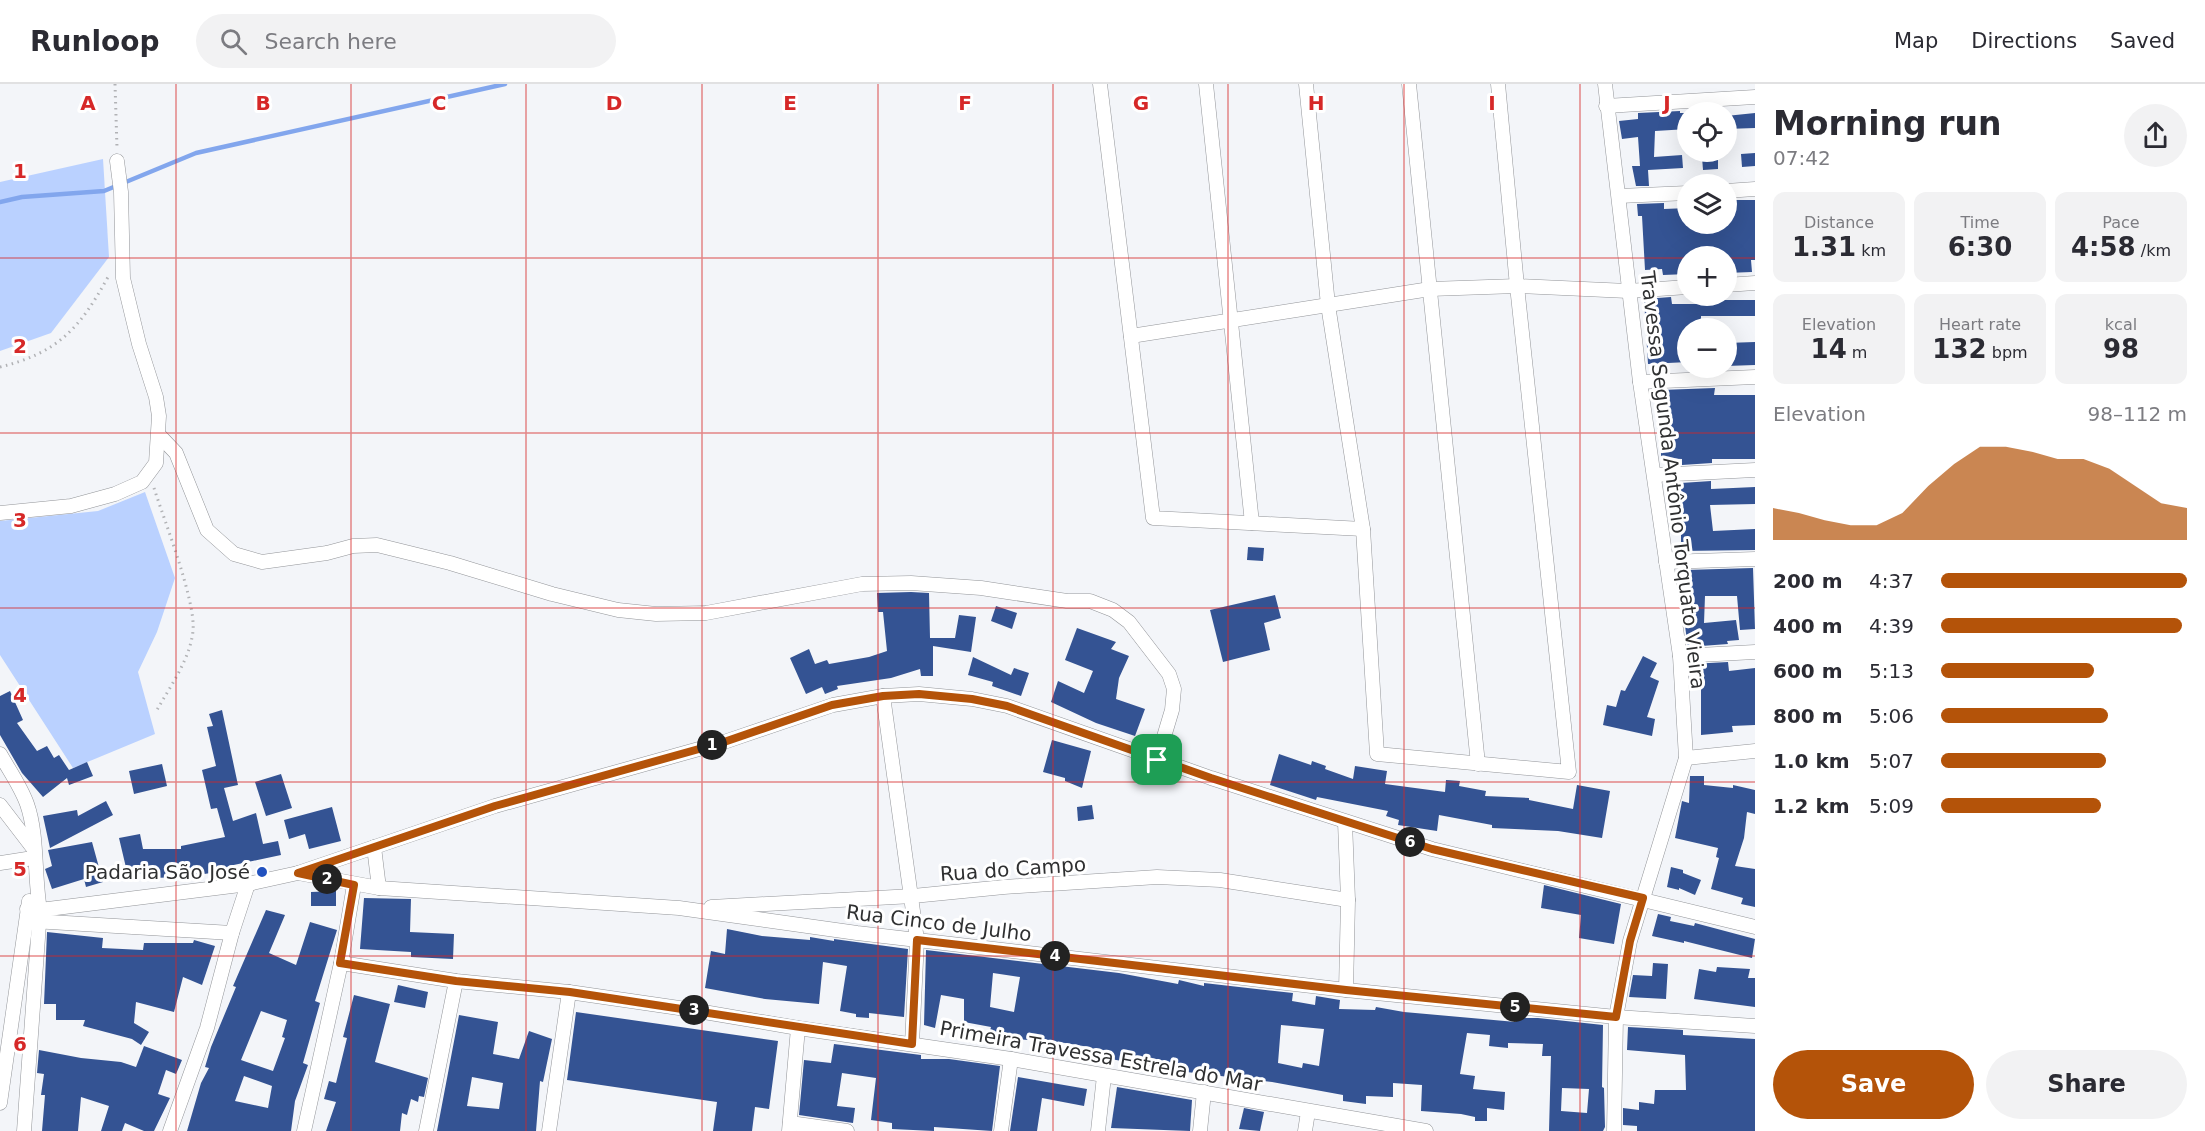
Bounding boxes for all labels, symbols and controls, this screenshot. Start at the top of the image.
search box [196,14,616,68]
text: Runloop [30,25,160,58]
icon: search [217,25,250,58]
text: Search here [265,29,397,54]
text: Map [1894,29,1938,53]
text: Directions [1971,29,2077,53]
text: Saved [2110,29,2175,53]
text: A [80,91,96,115]
text: B [255,91,271,115]
text: C [432,91,446,115]
text: D [606,91,622,115]
text: E [783,91,797,115]
text: F [958,91,972,115]
text: G [1133,91,1149,115]
text: H [1308,91,1324,115]
text: I [1488,91,1496,115]
text: J [1661,91,1671,115]
map controls [1677,102,1737,378]
button: locate [1677,102,1737,162]
text: Morning run [1773,104,2001,143]
button: share [2124,104,2187,167]
text: 07:42 [1773,146,1831,170]
text: 1 [13,159,27,183]
button: layers [1677,174,1737,234]
text: Distance [1804,213,1874,232]
text: Time [1960,213,2000,232]
text: Pace [2102,213,2140,232]
text: 1.31 [1792,232,1856,262]
text: 6:30 [1948,232,2012,262]
text: 4:58 [2071,232,2136,262]
text: km [1856,241,1886,260]
text: /km [2136,241,2171,260]
button: + [1677,246,1737,306]
street label: Travessa Segunda Antônio Torquato Vieira [1635,269,1711,690]
text: Elevation [1802,315,1876,334]
text: Heart rate [1939,315,2021,334]
text: kcal [2105,315,2137,334]
button: − [1677,318,1737,378]
text: 2 [13,334,27,358]
text: 14 [1811,334,1847,364]
text: 132 [1932,334,1987,364]
text: 98 [2103,334,2139,364]
text: m [1847,343,1867,362]
text: bpm [1987,343,2028,362]
text: Elevation [1773,402,1866,426]
text: 98–112 m [2088,402,2187,426]
text: 3 [13,508,27,532]
text: 200 m [1773,569,1843,593]
text: 4:37 [1869,569,1914,593]
text: 400 m [1773,614,1843,638]
text: 4:39 [1869,614,1914,638]
text: 600 m [1773,659,1843,683]
text: 5:13 [1869,659,1914,683]
text: 4 [13,683,27,707]
text: 800 m [1773,704,1843,728]
text: 5:06 [1869,704,1914,728]
pin: 1 [697,730,727,760]
pin [1131,734,1182,785]
text: 1 [706,735,718,754]
icon: arrive [1140,743,1173,776]
text: 1.0 km [1773,749,1850,773]
text: 5:07 [1869,749,1914,773]
text: 1.2 km [1773,794,1850,818]
text: 5:09 [1869,794,1914,818]
pin: 6 [1395,827,1425,857]
text: 6 [1404,832,1416,851]
street label: Rua do Campo [939,852,1087,886]
text: 5 [13,857,27,881]
place label: Padaria São José [85,860,250,884]
pin: 2 [312,864,342,894]
marker: Padaria São José [255,865,269,879]
text: 2 [321,869,333,888]
street label: Rua Cinco de Julho [845,900,1033,946]
pin: 4 [1040,941,1070,971]
text: 4 [1049,946,1061,965]
pin: 5 [1500,992,1530,1022]
pin: 3 [679,995,709,1025]
text: 5 [1509,997,1521,1016]
text: 3 [688,1000,700,1019]
street label: Primeira Travessa Estrela do Mar [938,1016,1265,1096]
text: 6 [13,1032,27,1056]
button: Save [1773,1050,1974,1119]
button: Share [1986,1050,2187,1119]

